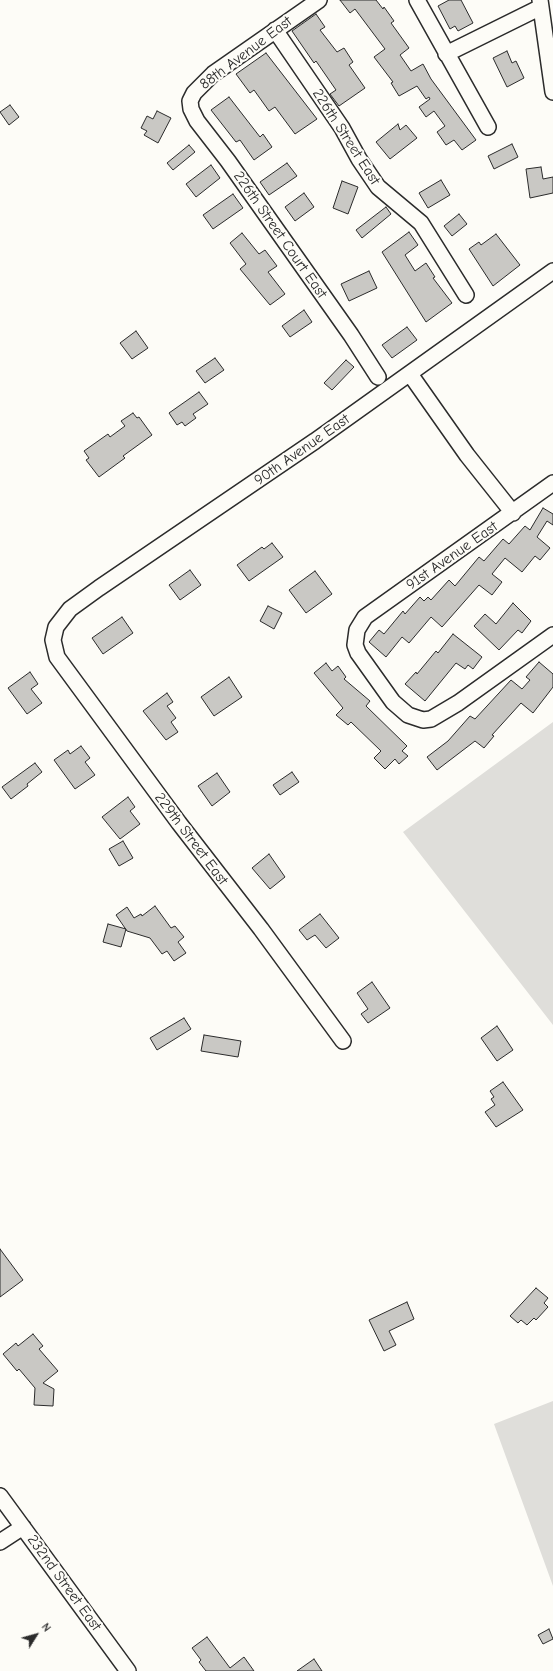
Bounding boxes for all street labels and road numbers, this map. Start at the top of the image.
street label: 88th Avenue East [196,12,296,94]
street label: 226th Street East [308,86,384,188]
street label: 226th Street Court East [229,168,331,302]
street label: 90th Avenue East [251,410,353,490]
street label: 91st Avenue East [403,518,501,594]
street label: 229th Street East [150,789,232,889]
street label: 232nd Street East [23,1531,105,1635]

